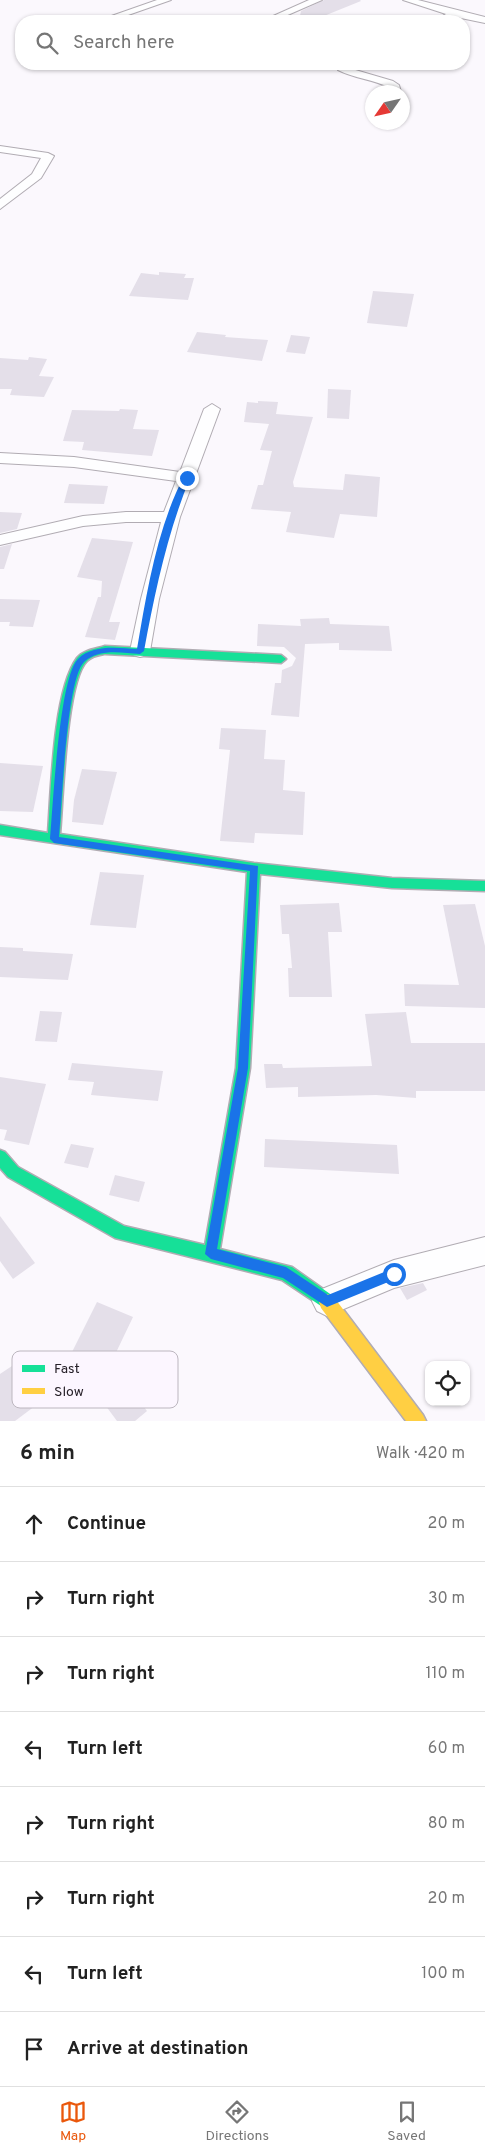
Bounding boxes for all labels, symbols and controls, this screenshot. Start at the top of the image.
search box [15,15,470,70]
icon: search [33,29,61,57]
text: Search here [73,31,175,55]
north arrow [365,85,410,130]
route end [176,467,199,490]
route start [383,1263,406,1286]
legend [12,1351,178,1408]
text: Fast [54,1361,80,1378]
map controls [425,1361,470,1406]
button: locate [425,1361,470,1406]
text: Slow [54,1384,84,1401]
text: 6 min [20,1440,75,1467]
text: Walk · 420 m [376,1444,465,1464]
icon: ahead [20,1510,48,1538]
text: Continue [67,1512,146,1536]
text: 20 m [428,1514,465,1534]
icon: right [20,1585,48,1613]
text: Turn right [67,1587,155,1611]
text: 30 m [428,1589,465,1609]
icon: right [20,1660,48,1688]
text: Turn right [67,1662,155,1686]
text: 110 m [425,1664,465,1684]
icon: left [20,1735,48,1763]
text: Turn left [67,1737,143,1761]
text: 60 m [428,1739,465,1759]
icon: right [20,1810,48,1838]
text: Turn right [67,1812,155,1836]
text: 80 m [428,1814,465,1834]
icon: right [20,1885,48,1913]
text: Turn right [67,1887,155,1911]
text: 20 m [428,1889,465,1909]
icon: left [20,1960,48,1988]
text: Turn left [67,1962,143,1986]
text: 100 m [421,1964,465,1984]
icon: arrive [20,2035,48,2063]
text: Arrive at destination [67,2037,248,2061]
tab: Map [59,2098,87,2145]
tab: Directions [205,2098,269,2145]
tab: Saved [387,2098,426,2145]

